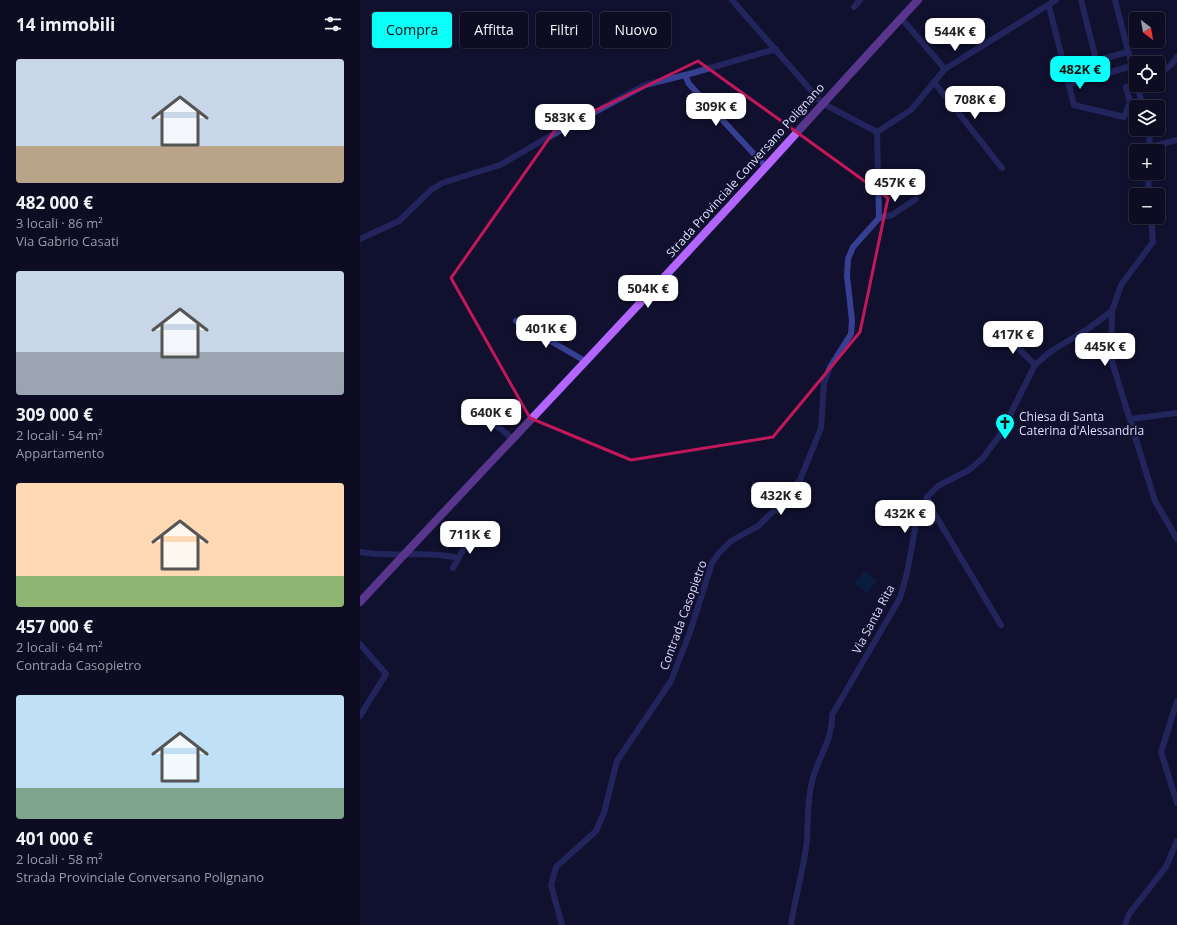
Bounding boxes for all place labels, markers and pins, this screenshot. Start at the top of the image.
pin: 544K € [922,18,988,52]
pin: 482K € [1047,56,1113,90]
pin: 708K € [942,86,1008,120]
pin: 309K € [683,93,749,127]
pin: 583K € [532,104,598,138]
pin: 457K € [862,169,928,203]
pin: 504K € [615,275,681,309]
pin: 401K € [513,315,579,349]
pin: 417K € [980,321,1046,355]
pin: 445K € [1072,333,1138,367]
pin: 640K € [458,399,524,433]
place label: Chiesa di Santa Caterina d'Alessandria [1019,408,1144,439]
church icon: Chiesa di Santa Caterina d'Alessandria [994,412,1016,440]
pin: 432K € [748,482,814,516]
pin: 432K € [872,500,938,534]
pin: 711K € [437,521,503,555]

